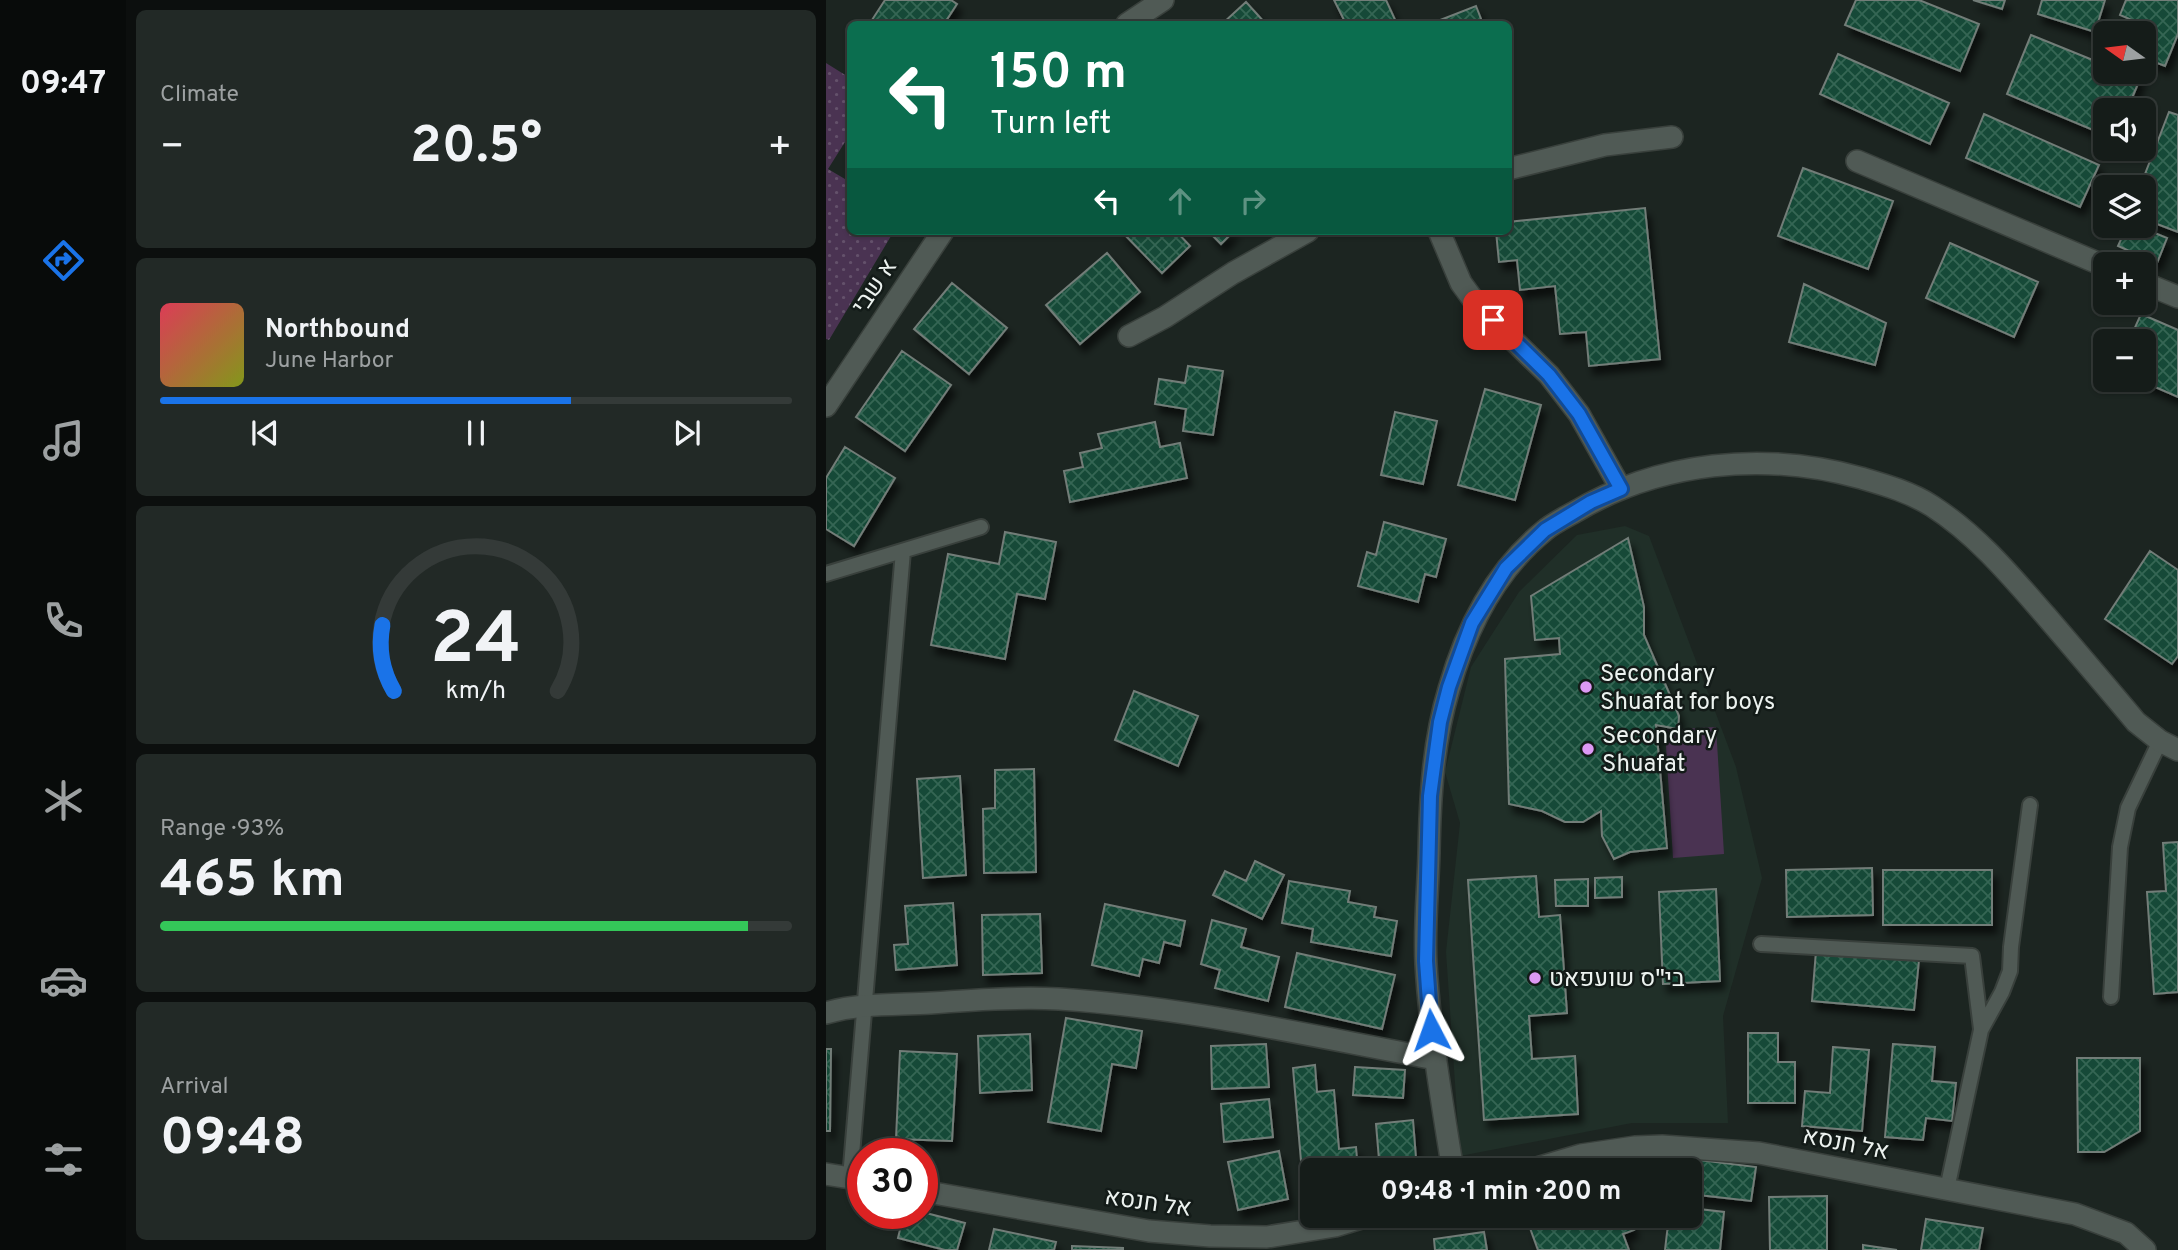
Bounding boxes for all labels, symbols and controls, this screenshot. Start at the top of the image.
north arrow [2093,21,2156,84]
map controls [2093,21,2156,392]
text: 150 m [990,44,1127,106]
icon: left [875,49,966,140]
text: 09:47 [20,65,106,105]
text: Climate [160,81,239,110]
button: sound [2093,98,2156,161]
text: Turn left [990,105,1111,145]
text: 20.5° [410,115,542,181]
text: − [160,124,185,173]
text: + [767,124,792,173]
button: layers [2093,175,2156,238]
icon: left [1088,182,1126,220]
icon: ahead [1161,182,1199,220]
icon: right [1234,182,1272,220]
icon: directions [39,236,88,285]
button: + [2093,252,2156,315]
street label: א שבי [846,254,905,320]
pin [1463,290,1523,350]
icon: arrive [1474,301,1512,339]
text: Northbound [265,314,410,347]
button: − [2093,329,2156,392]
text: June Harbor [265,347,393,376]
icon: previous [246,414,284,452]
icon: pause [457,414,495,452]
icon: next [668,414,706,452]
icon: music [39,416,88,465]
icon: phone [39,596,88,645]
text: 24 [430,597,522,689]
place label: Secondary Shuafat for boys [1600,660,1775,718]
text: km/h [446,676,506,708]
marker: Secondary Shuafat for boys [1578,679,1594,695]
place label: Secondary Shuafat [1602,722,1717,780]
marker: Secondary Shuafat [1580,741,1596,757]
icon: climate [39,776,88,825]
text: Range · 93% [160,815,284,844]
text: 465 km [160,849,345,915]
icon: car [39,956,88,1005]
place label: בי"ס שועפאט [1549,965,1685,995]
marker: בי"ס שועפאט [1527,970,1543,986]
position arrow [1394,993,1468,1067]
text: Arrival [160,1073,229,1102]
text: 09:48 [160,1107,305,1173]
street label: אל חנסא [1800,1122,1891,1168]
icon: filters [39,1135,88,1184]
speed limit sign: 30 [847,1138,938,1229]
text: 09:48 · 1 min · 200 m [1381,1176,1621,1209]
street label: אל חנסא [1102,1183,1193,1225]

